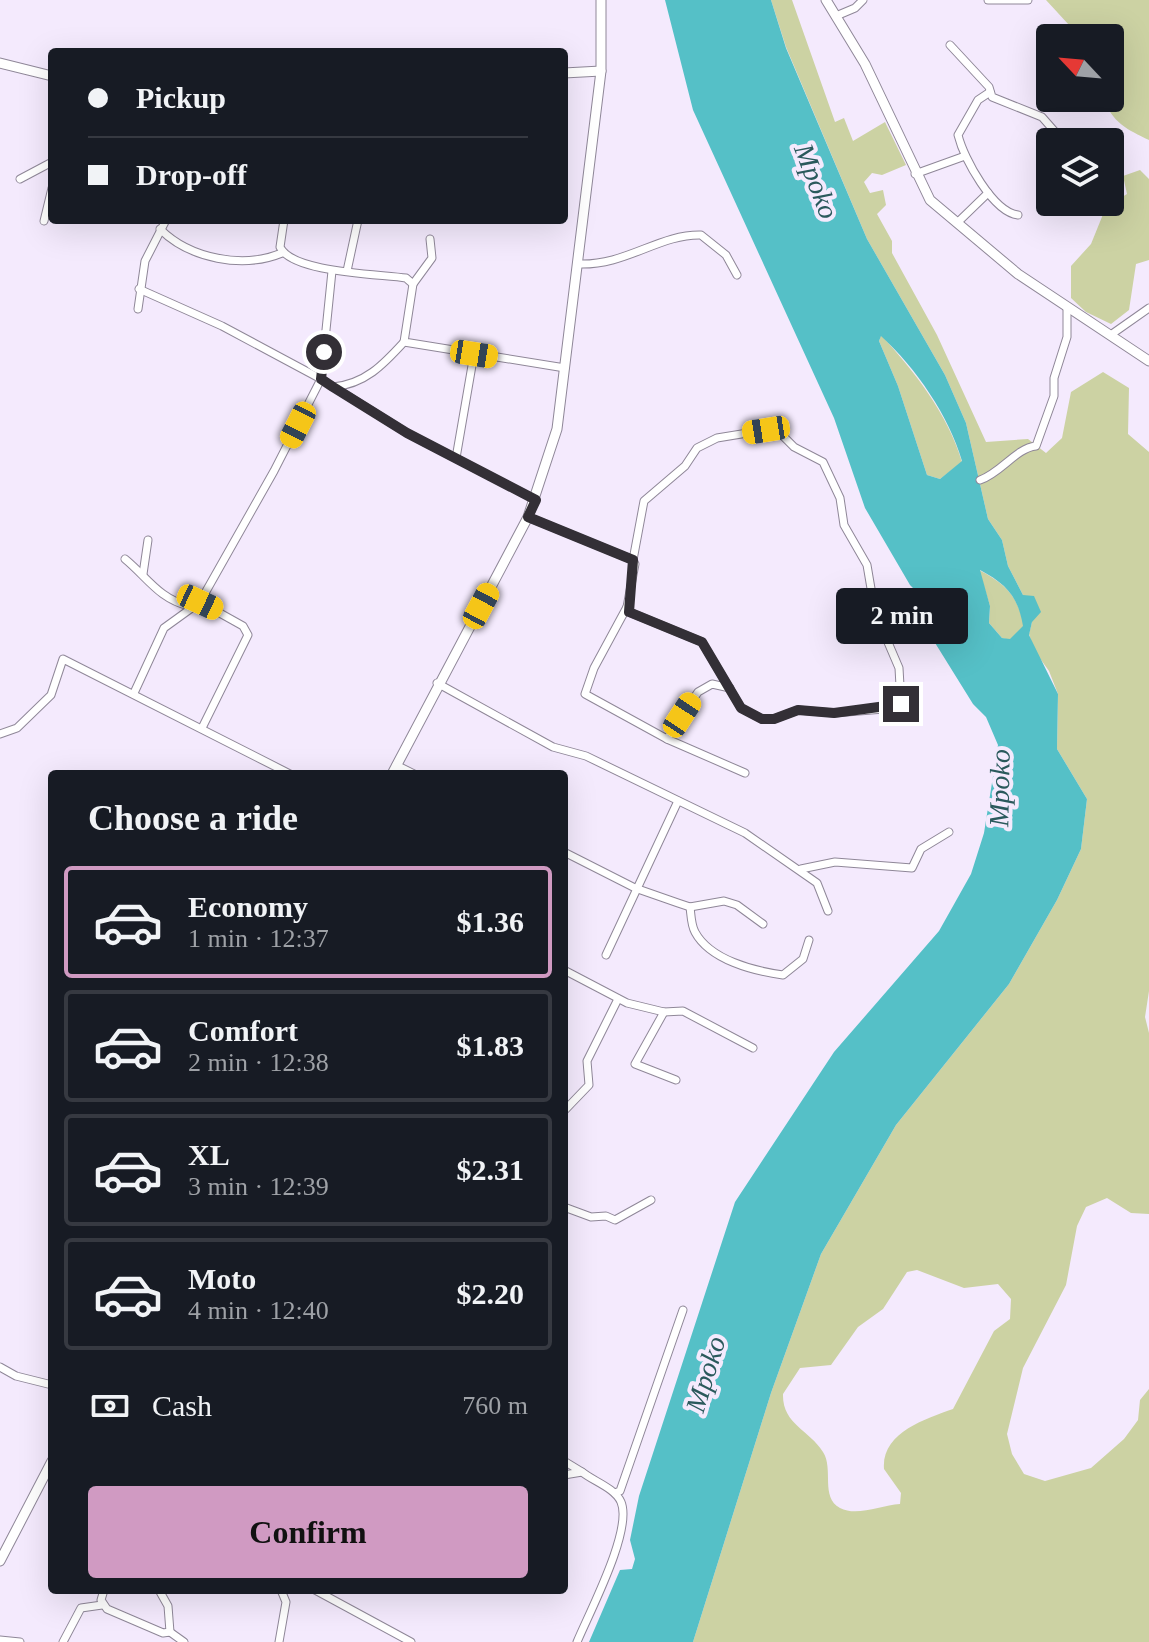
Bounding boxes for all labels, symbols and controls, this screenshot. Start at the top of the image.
north arrow [1036,24,1124,112]
map controls [1036,24,1124,216]
text: Pickup [136,81,226,114]
button: layers [1036,128,1124,216]
water label: Mpoko [788,138,845,223]
text: Drop-off [136,158,247,191]
route start [306,334,342,370]
car [448,338,500,370]
car [276,398,320,452]
car [740,414,792,446]
car [459,579,503,633]
car [173,581,227,623]
callout: 2 min [835,588,967,644]
text: 2 min [871,601,933,630]
route end [883,686,919,722]
car [659,688,705,742]
water label: Mpoko [983,749,1016,828]
text: Choose a ride [88,798,298,838]
icon: car [92,886,164,958]
text: Economy [188,890,308,923]
text: $1.36 [457,905,524,938]
text: 1 min · 12:37 [188,924,329,953]
icon: car [92,1010,164,1082]
text: Comfort [188,1014,298,1047]
text: $1.83 [457,1029,524,1062]
text: 2 min · 12:38 [188,1048,329,1077]
icon: car [92,1134,164,1206]
text: XL [188,1138,230,1171]
text: $2.31 [457,1153,524,1186]
text: 3 min · 12:39 [188,1172,329,1201]
icon: car [92,1258,164,1330]
text: Moto [188,1262,256,1295]
text: $2.20 [457,1277,524,1310]
text: 4 min · 12:40 [188,1296,329,1325]
water label: Mpoko [679,1332,732,1417]
icon: cash [88,1384,132,1428]
text: Cash [152,1389,212,1422]
text: 760 m [462,1391,528,1420]
button: Confirm [88,1486,528,1578]

